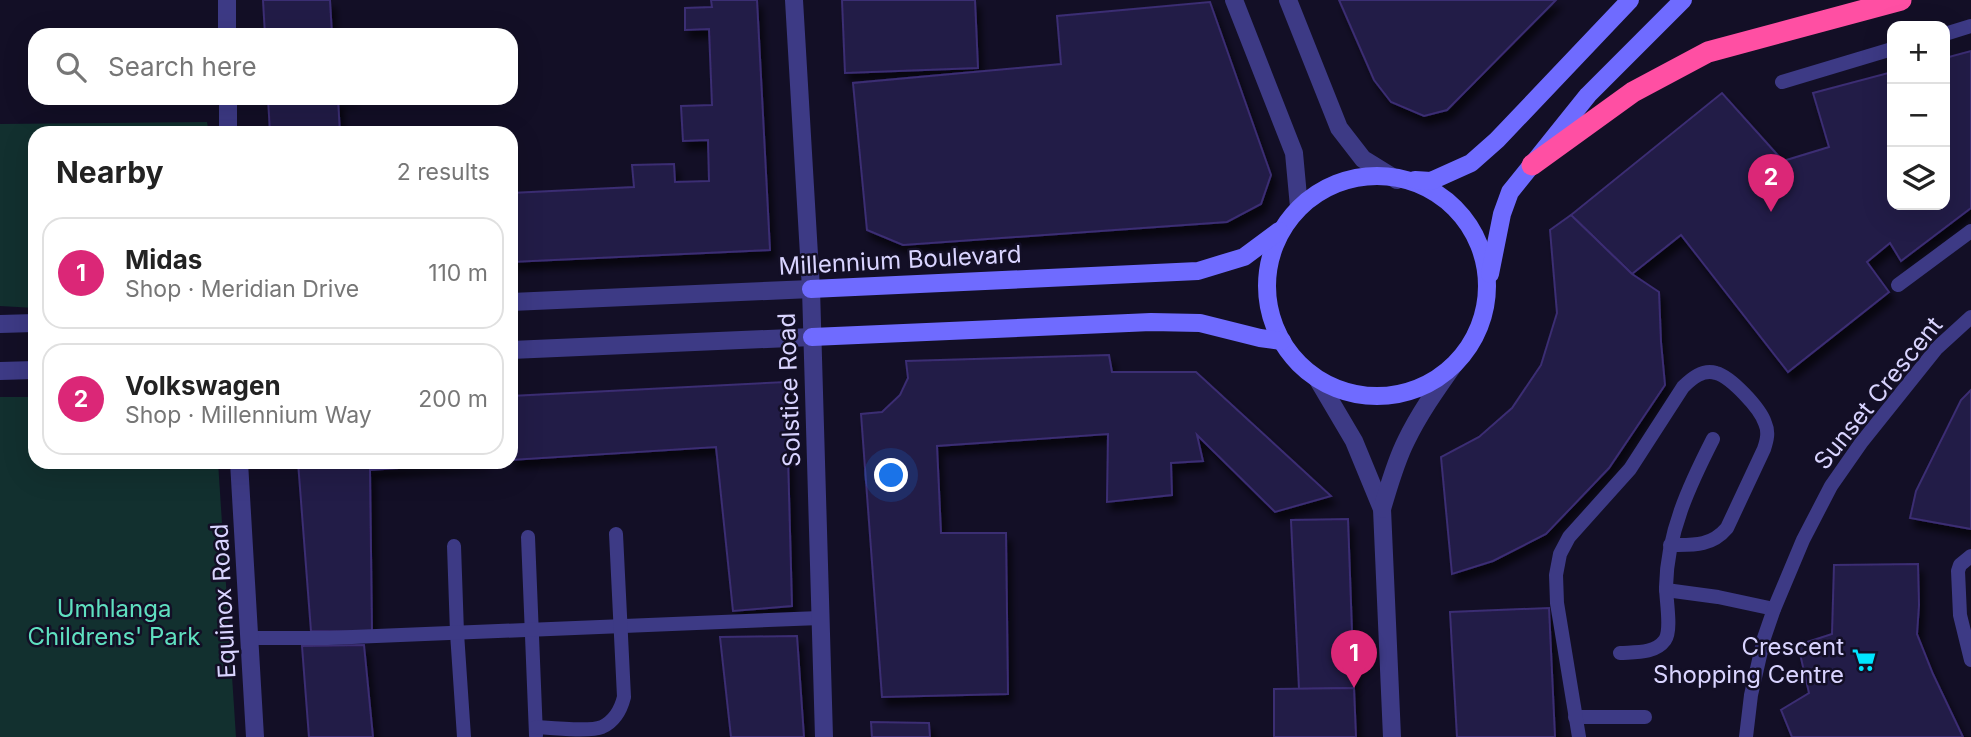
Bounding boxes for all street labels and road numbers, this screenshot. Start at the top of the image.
street label: Millennium Boulevard [778,239,1022,281]
street label: Sunset Crescent [1808,311,1948,475]
street label: Solstice Road [772,312,806,468]
street label: Equinox Road [204,523,242,679]

